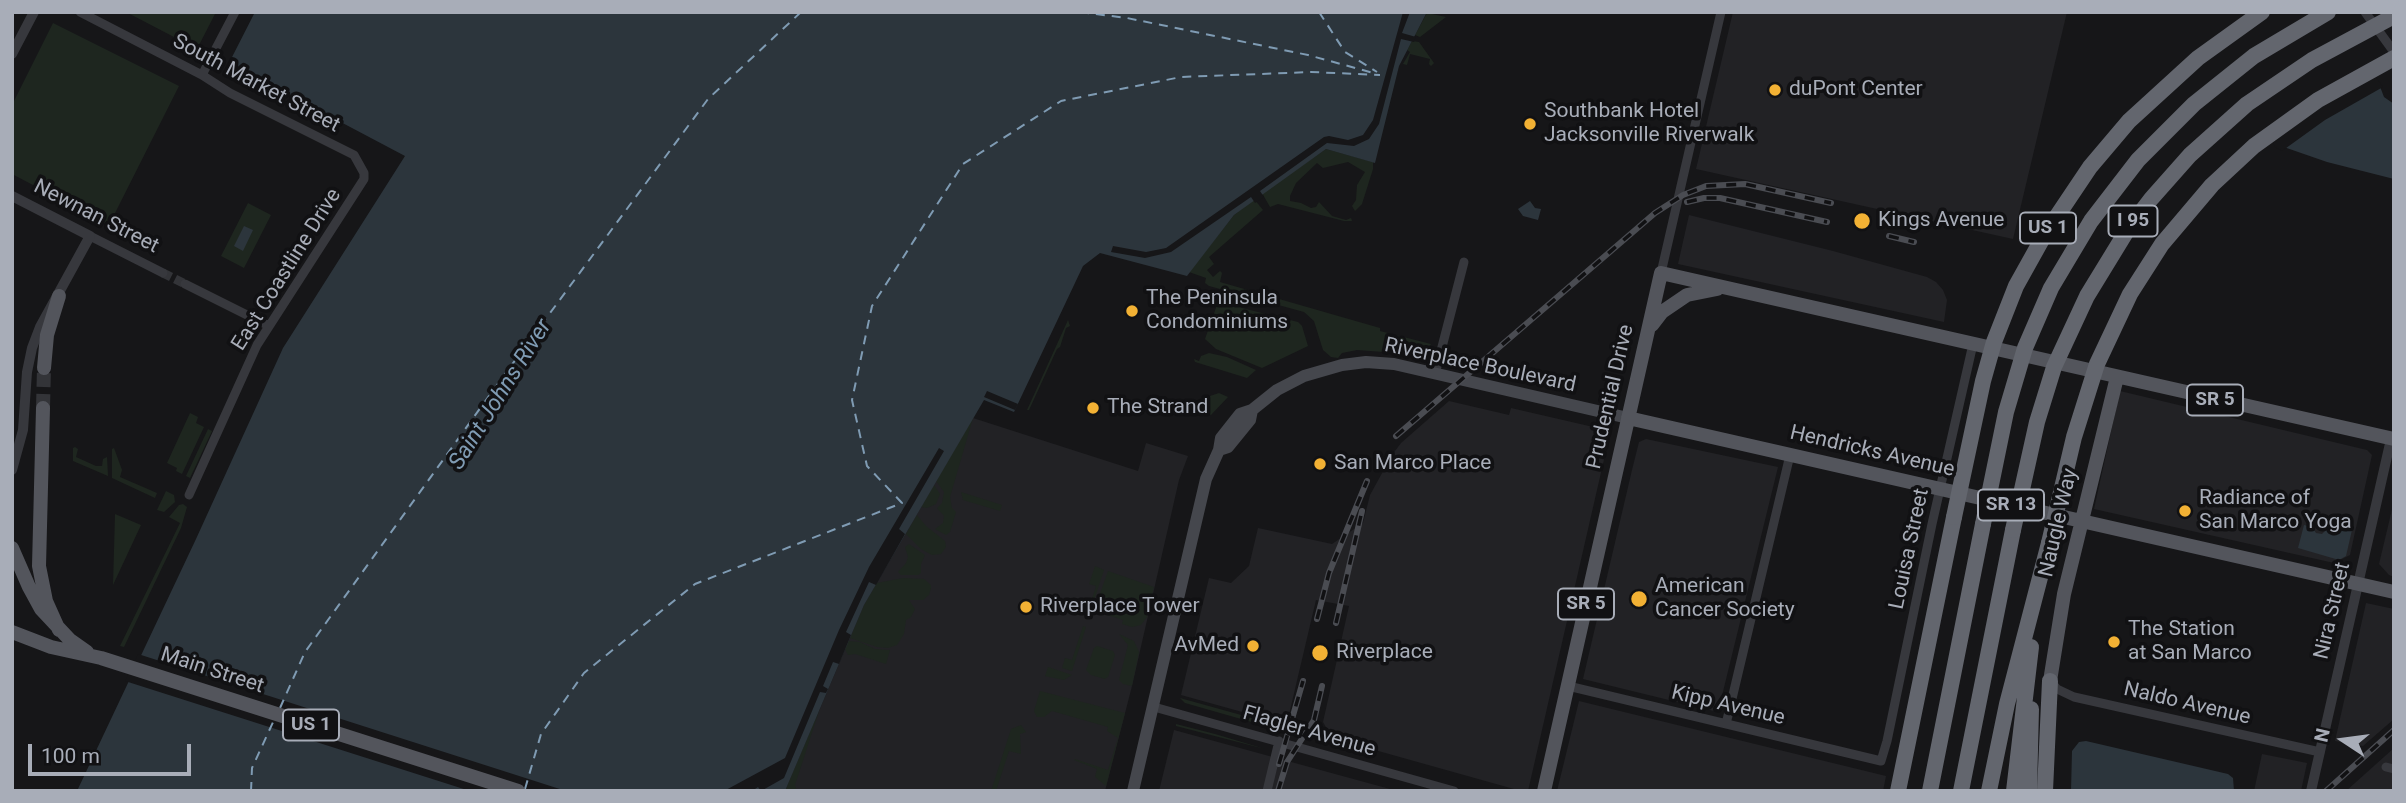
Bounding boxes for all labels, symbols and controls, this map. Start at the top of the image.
street label: South Market Street [168,29,344,139]
place label: duPont Center [1789,77,1923,103]
marker: duPont Center [1767,82,1783,98]
place label: Southbank Hotel Jacksonville Riverwalk [1544,99,1754,149]
marker: Southbank Hotel Jacksonville Riverwalk [1522,116,1538,132]
street label: Newnan Street [29,175,163,259]
street label: East Coastline Drive [227,184,347,356]
road number: I 95 [2108,206,2158,236]
place label: Kings Avenue [1878,208,2004,234]
marker: Kings Avenue [1852,211,1872,231]
road number: US 1 [2020,212,2076,244]
place label: The Peninsula Condominiums [1146,286,1288,336]
marker: The Peninsula Condominiums [1124,303,1140,319]
water label: Saint Johns River [444,315,558,475]
street label: Prudential Drive [1582,322,1640,472]
street label: Riverplace Boulevard [1382,333,1578,399]
road number: SR 5 [2187,384,2243,416]
place label: The Strand [1107,395,1208,421]
marker: The Strand [1085,400,1101,416]
street label: Hendricks Avenue [1787,421,1957,483]
place label: San Marco Place [1334,451,1491,477]
marker: San Marco Place [1312,456,1328,472]
street label: Naugle Way [2034,466,2084,580]
street label: Louisa Street [1885,486,1935,612]
place label: Radiance of San Marco Yoga [2199,486,2352,536]
road number: SR 13 [1978,490,2044,520]
marker: Radiance of San Marco Yoga [2177,503,2193,519]
street label: Nira Street [2310,560,2356,662]
place label: American Cancer Society [1655,574,1795,624]
road number: SR 5 [1558,589,1614,620]
marker: American Cancer Society [1629,589,1649,609]
place label: Riverplace Tower [1040,594,1200,620]
marker: Riverplace Tower [1018,599,1034,615]
place label: The Station at San Marco [2128,617,2252,667]
place label: AvMed [1174,633,1239,659]
marker: The Station at San Marco [2106,634,2122,650]
marker: AvMed [1245,638,1261,654]
place label: Riverplace [1336,640,1433,666]
street label: Main Street [157,642,267,700]
marker: Riverplace [1310,643,1330,663]
street label: Naldo Avenue [2121,677,2253,731]
street label: Kipp Avenue [1669,681,1787,731]
street label: Flagler Avenue [1240,701,1378,763]
north arrow [2308,705,2378,775]
road number: US 1 [283,710,339,740]
text: N [2309,726,2335,744]
scale bar [32,730,194,774]
text: 100 m [41,744,100,768]

